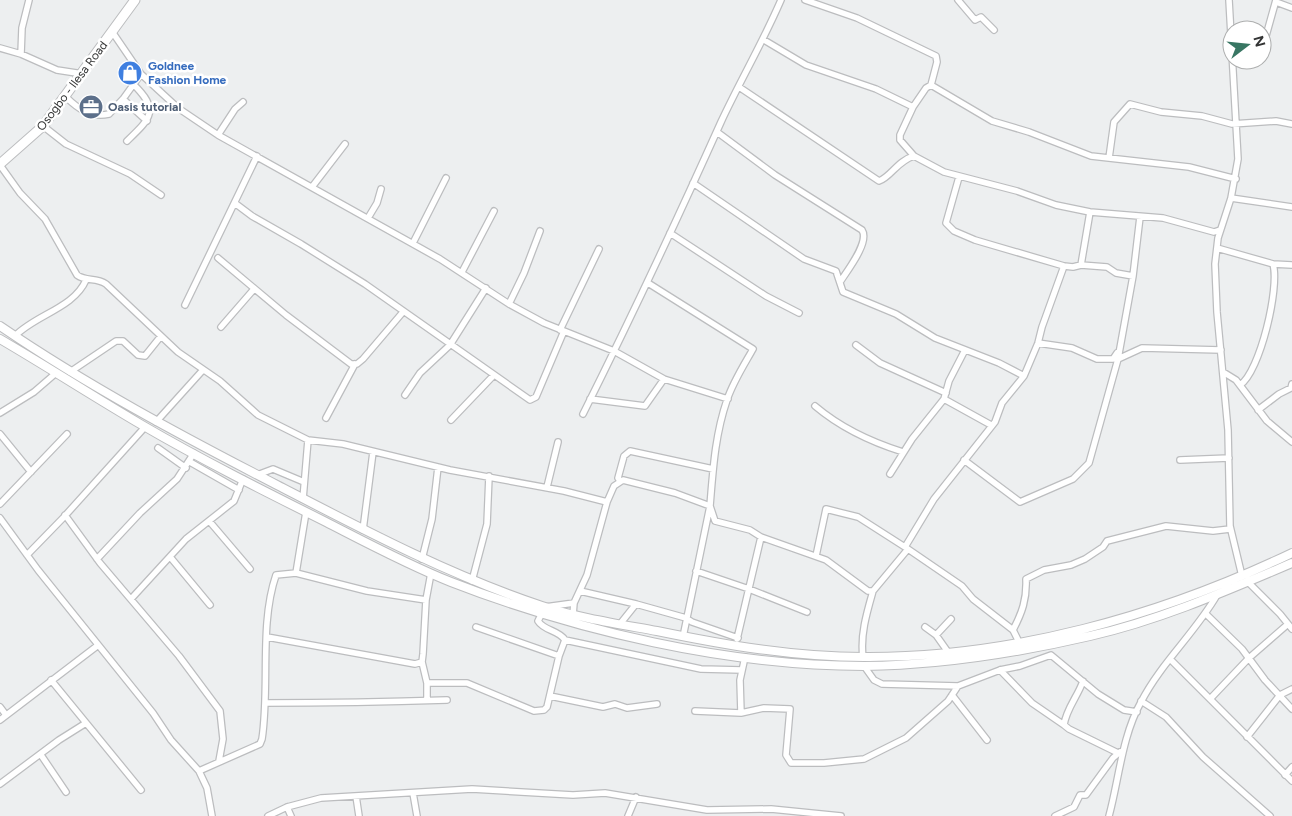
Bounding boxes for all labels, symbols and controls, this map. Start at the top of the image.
north arrow [1222,20,1272,70]
text: N [1249,34,1269,49]
street label: Osogbo - Ilesa Road [34,38,110,134]
place label: Goldnee Fashion Home [148,59,227,87]
shop icon: Goldnee Fashion Home [117,60,143,86]
office icon: Oasis tutorial [78,94,104,120]
place label: Oasis tutorial [108,100,181,114]

